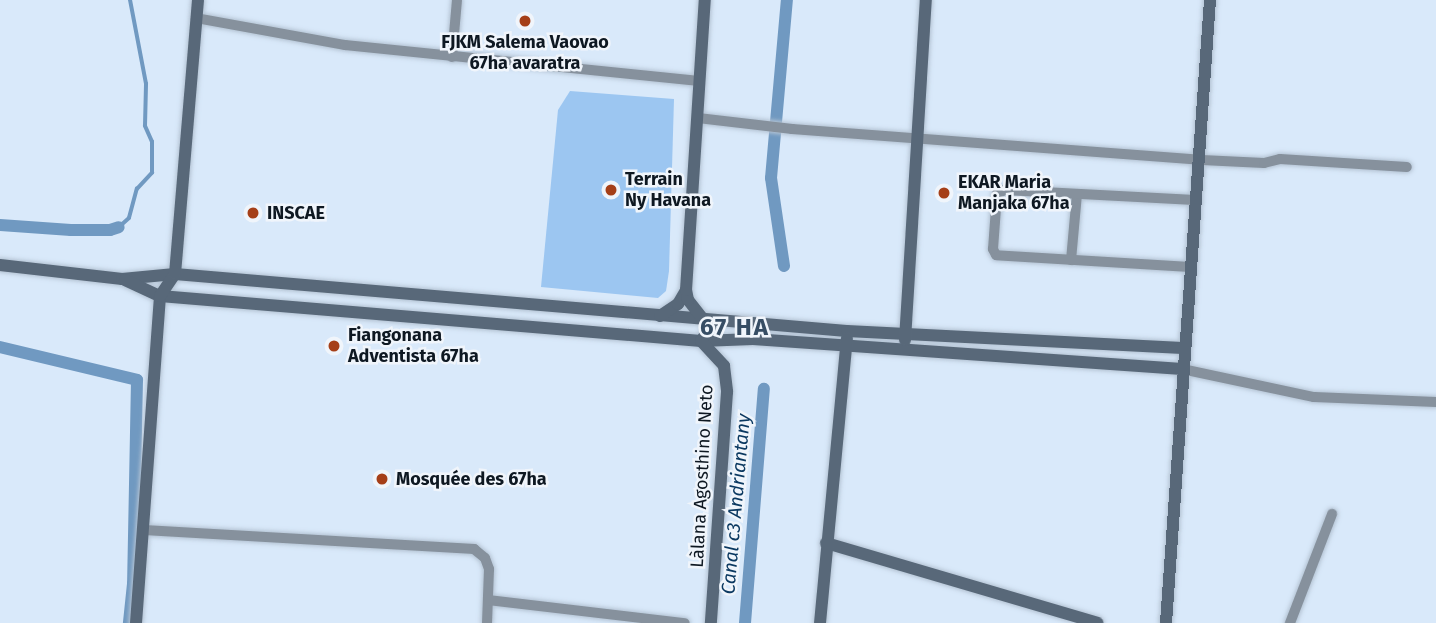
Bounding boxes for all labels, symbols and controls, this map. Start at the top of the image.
marker: FJKM Salema Vaovao 67ha avaratra [517,13,533,29]
place label: FJKM Salema Vaovao 67ha avaratra [441,32,609,74]
place label: Terrain Ny Havana [625,169,711,212]
place label: EKAR Maria Manjaka 67ha [958,172,1069,214]
marker: Terrain Ny Havana [603,182,619,198]
marker: EKAR Maria Manjaka 67ha [936,185,952,201]
place label: INSCAE [267,202,325,224]
marker: INSCAE [245,205,261,221]
district label: 67 HA [701,314,769,342]
place label: Fiangonana Adventista 67ha [348,325,479,368]
marker: Fiangonana Adventista 67ha [326,338,342,354]
street label: Làlana Agosthino Neto [686,384,718,568]
water label: Canal c3 Andriantany [717,413,755,595]
place label: Mosquée des 67ha [396,468,547,490]
marker: Mosquée des 67ha [374,471,390,487]

